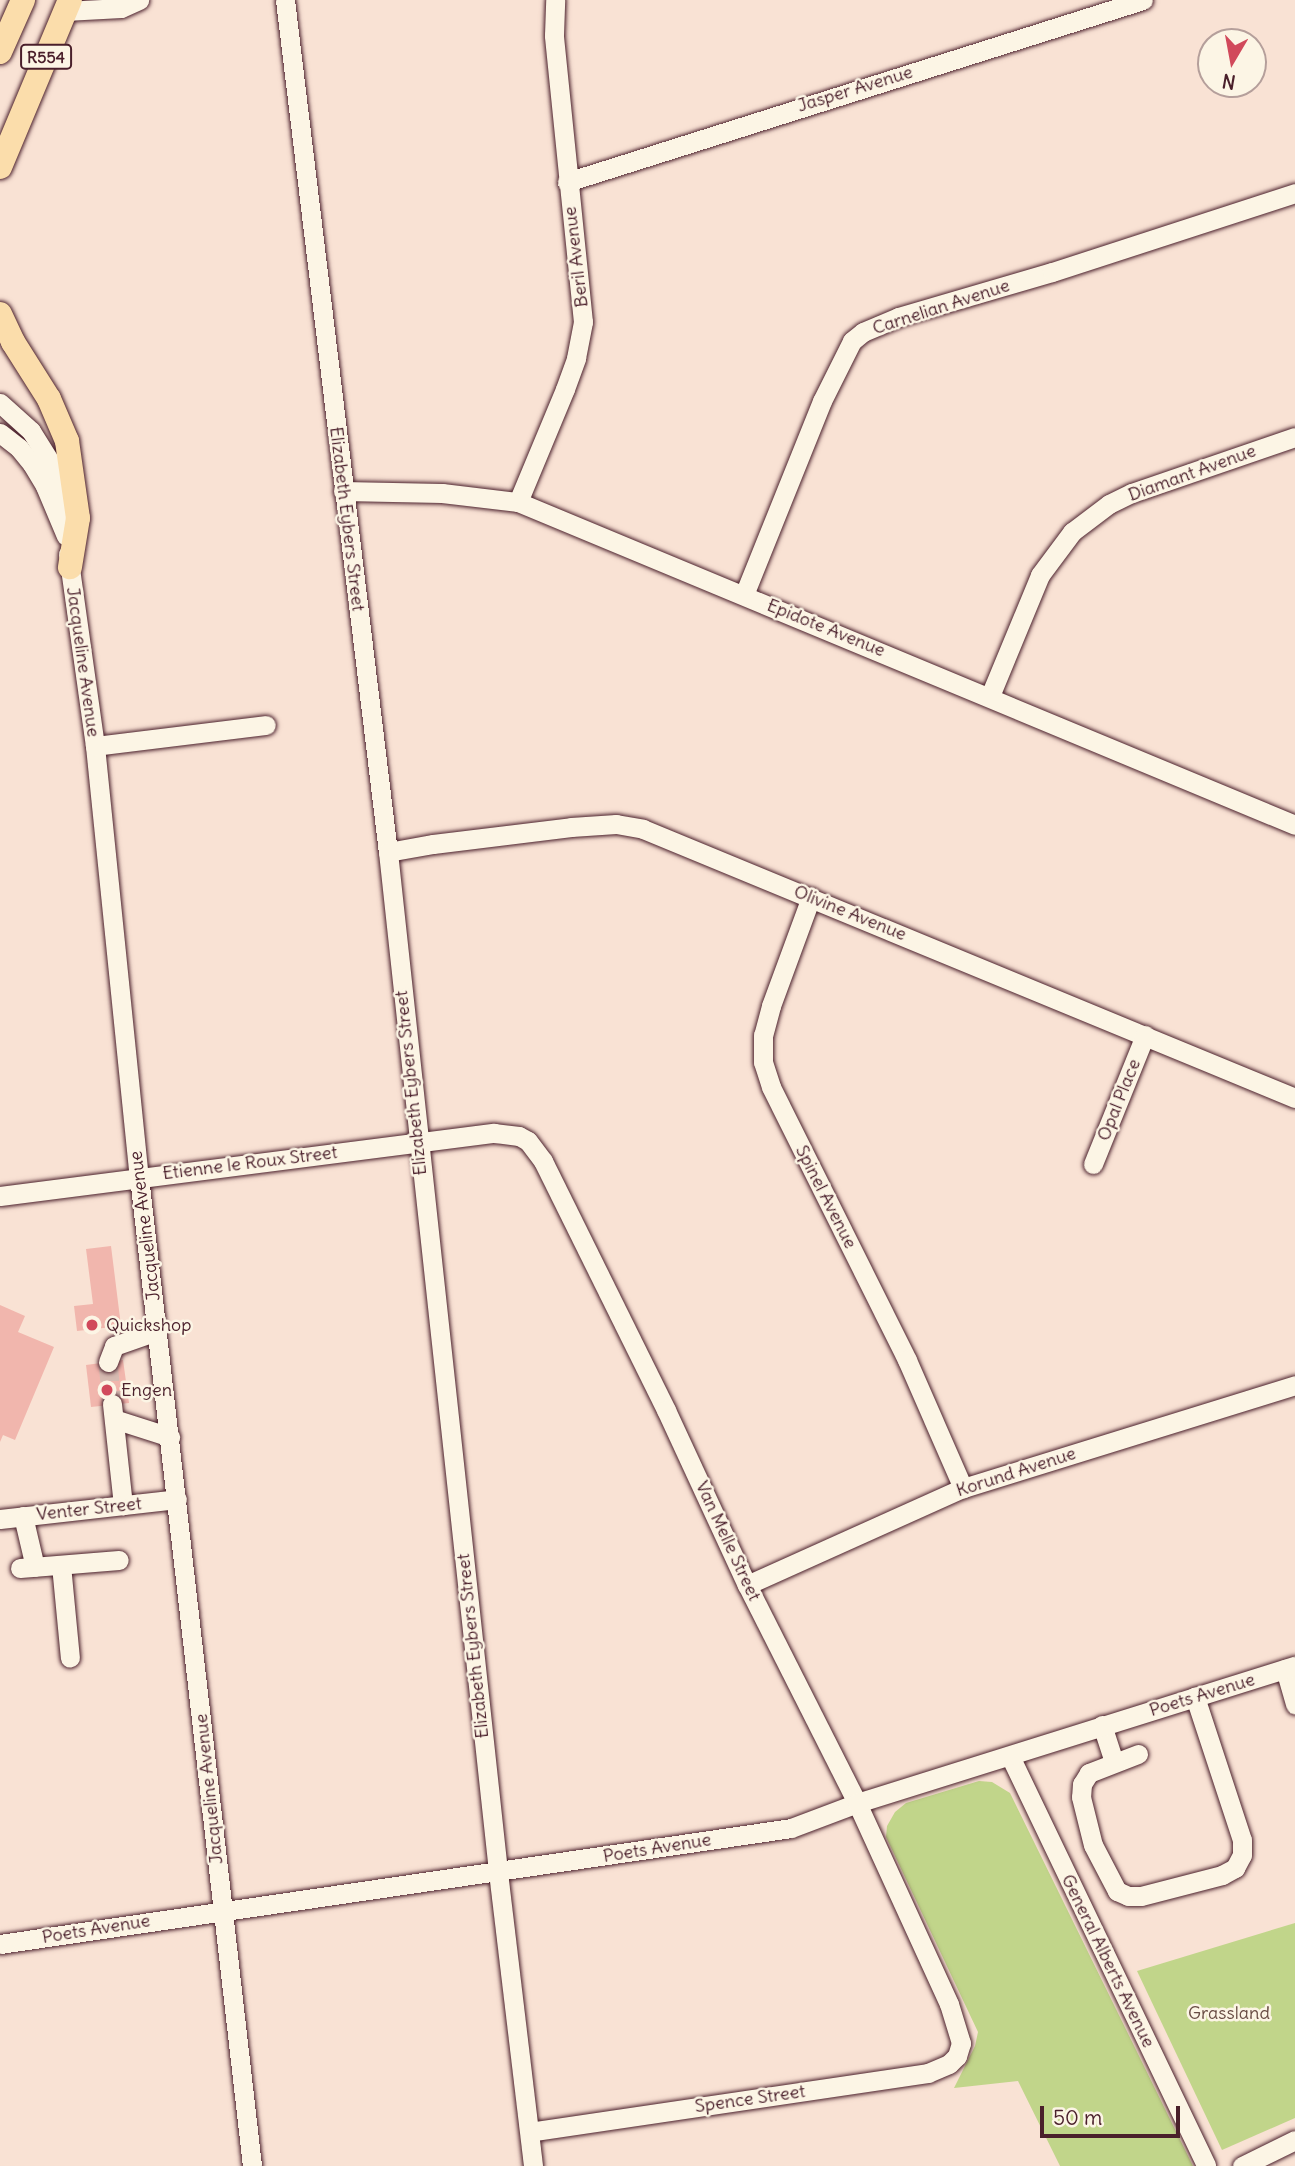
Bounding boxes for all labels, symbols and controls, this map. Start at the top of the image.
north arrow [1197,28,1267,98]
road number: R554 [20,44,72,69]
street label: Jasper Avenue [795,61,915,117]
text: N [1220,69,1237,95]
street label: Beril Avenue [559,205,593,309]
street label: Carnelian Avenue [870,275,1012,339]
street label: Elizabeth Eybers Street [325,425,369,613]
street label: Diamant Avenue [1125,440,1259,506]
street label: Jacqueline Avenue [62,586,104,738]
street label: Epidote Avenue [764,594,888,662]
street label: Olivine Avenue [791,881,909,945]
street label: Elizabeth Eybers Street [391,989,431,1177]
street label: Opal Place [1093,1056,1145,1144]
street label: Etienne le Roux Street [161,1142,339,1184]
street label: Spinel Avenue [791,1142,861,1252]
street label: Jacqueline Avenue [125,1150,165,1302]
place label: Quickshop [106,1314,191,1336]
marker: Quickshop [84,1317,100,1333]
place label: Engen [121,1379,172,1401]
marker: Engen [99,1382,115,1398]
street label: Korund Avenue [953,1442,1079,1502]
street label: Van Melle Street [691,1478,765,1604]
street label: Venter Street [35,1493,143,1525]
street label: Elizabeth Eybers Street [453,1552,493,1740]
street label: Poets Avenue [1147,1669,1257,1721]
street label: Jacqueline Avenue [190,1713,228,1865]
street label: Poets Avenue [601,1829,713,1867]
street label: General Alberts Avenue [1057,1871,1159,2051]
street label: Poets Avenue [40,1910,152,1948]
park label: Grassland [1188,2002,1270,2024]
street label: Spence Street [693,2081,807,2117]
scale bar [1043,2092,1183,2136]
text: 50 m [1053,2104,1102,2131]

